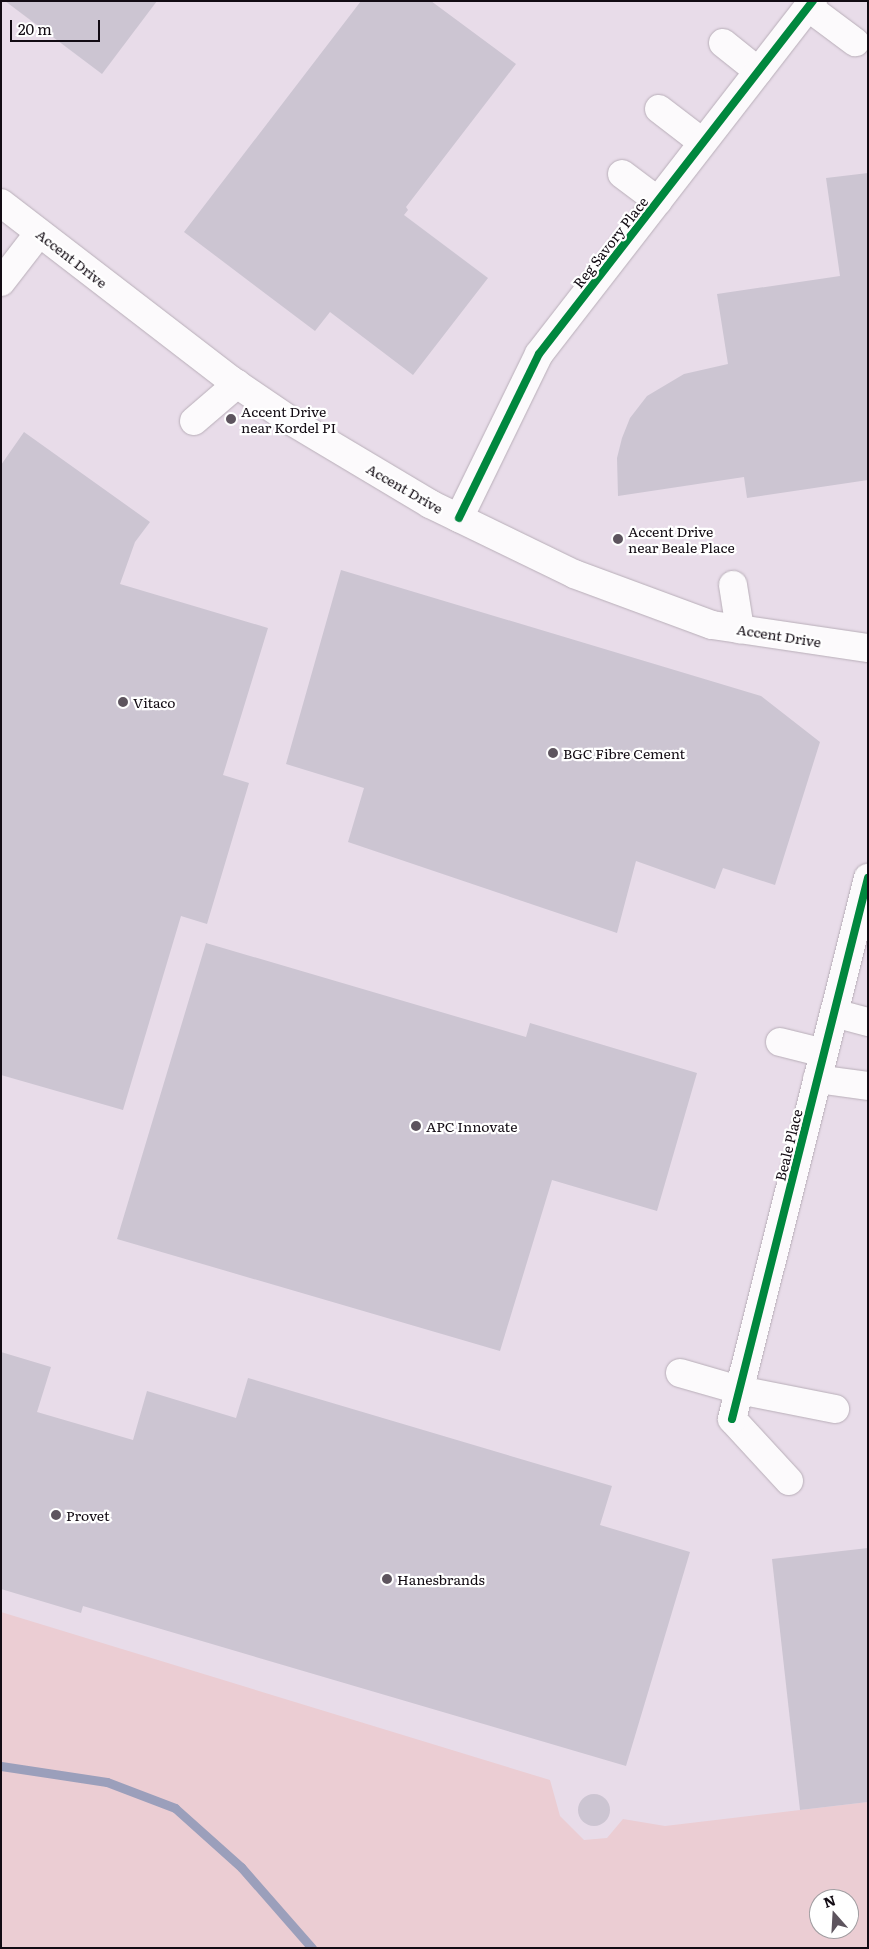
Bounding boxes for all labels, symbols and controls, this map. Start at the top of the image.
scale bar [12,10,102,42]
text: 20 m [18,17,52,40]
street label: Reg Savory Place [569,193,651,291]
street label: Accent Drive [33,225,111,291]
place label: Accent Drive near Kordel PI [241,403,336,436]
marker: Accent Drive near Kordel PI [225,413,237,425]
street label: Accent Drive [364,459,446,517]
place label: Accent Drive near Beale Place [628,523,735,556]
marker: Accent Drive near Beale Place [612,533,624,545]
street label: Accent Drive [736,620,822,650]
place label: Vitaco [133,694,175,710]
marker: Vitaco [117,696,129,708]
place label: BGC Fibre Cement [563,745,685,761]
marker: BGC Fibre Cement [547,747,559,759]
street label: Beale Place [771,1107,805,1183]
place label: APC Innovate [426,1118,517,1134]
marker: APC Innovate [410,1120,422,1132]
place label: Provet [66,1507,110,1523]
marker: Provet [50,1509,62,1521]
place label: Hanesbrands [397,1571,485,1587]
marker: Hanesbrands [381,1573,393,1585]
north arrow [809,1889,859,1939]
text: N [821,1889,838,1912]

